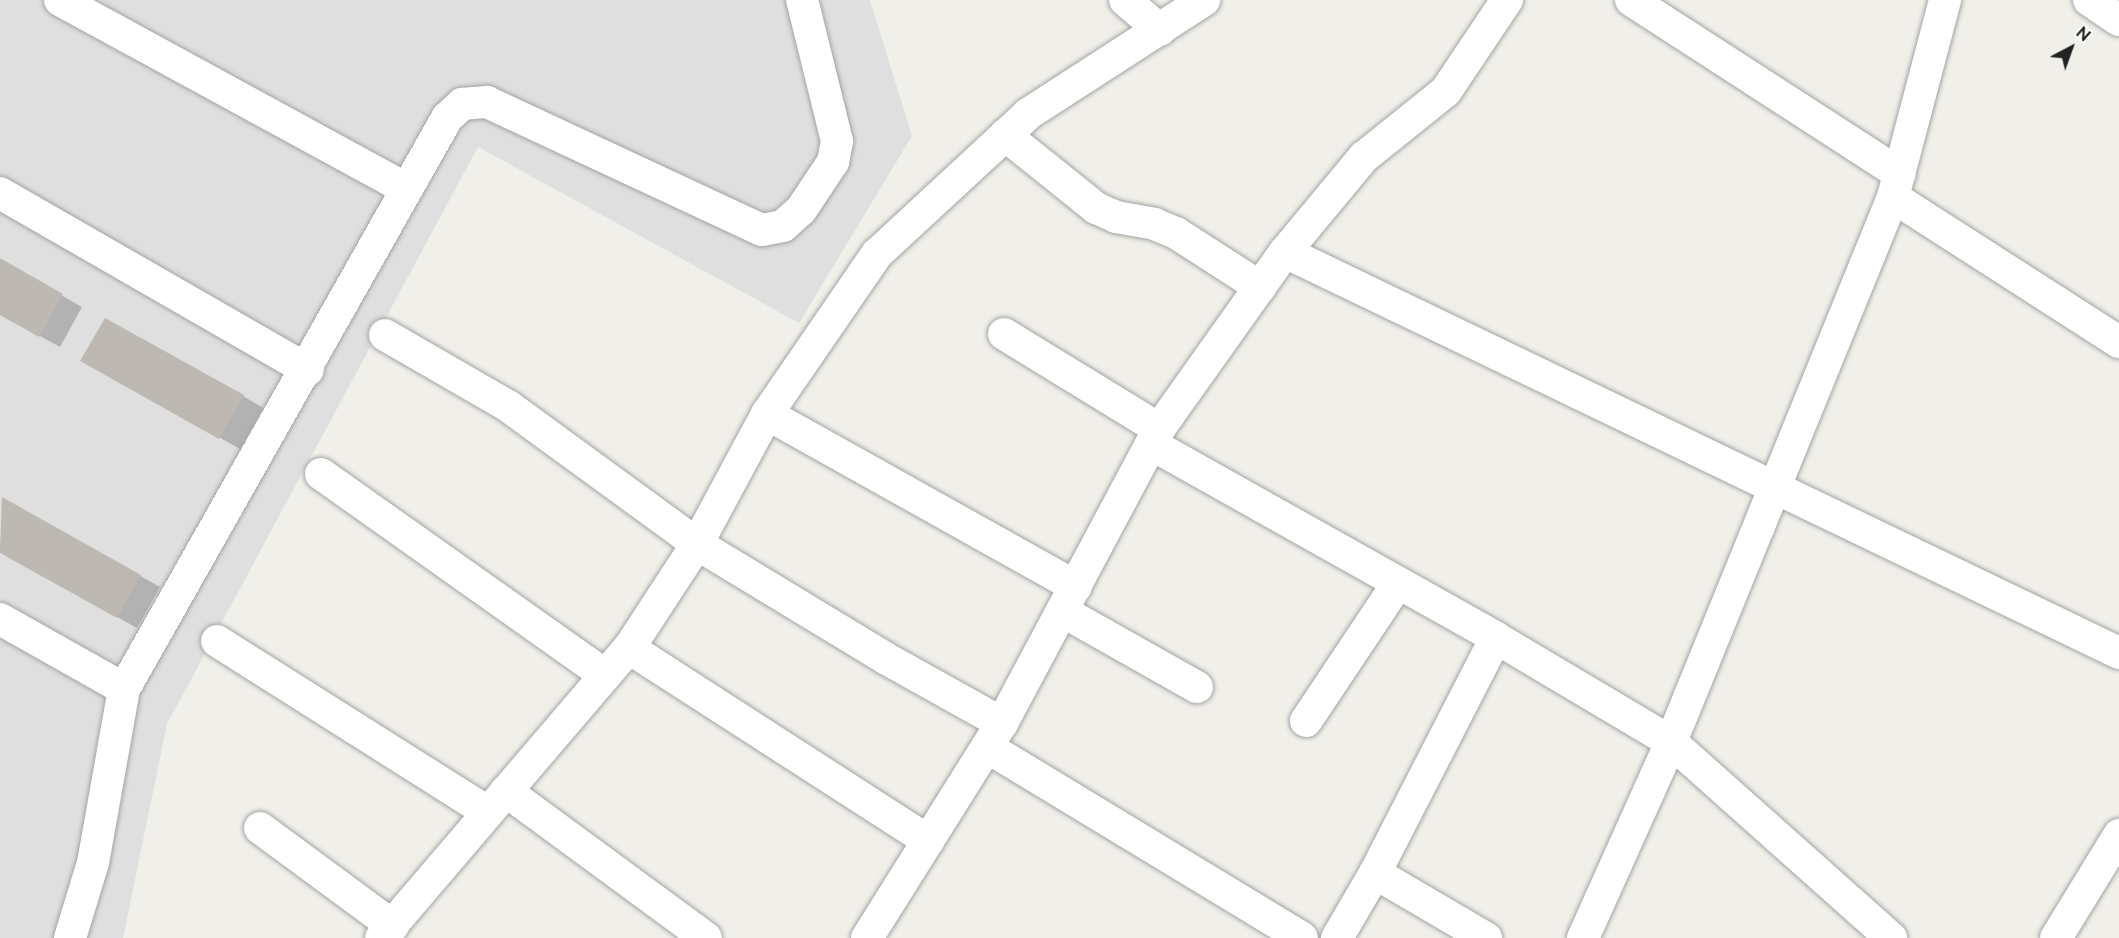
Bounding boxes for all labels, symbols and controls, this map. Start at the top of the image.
north arrow [2041,18,2101,78]
text: N [2072,23,2094,45]

